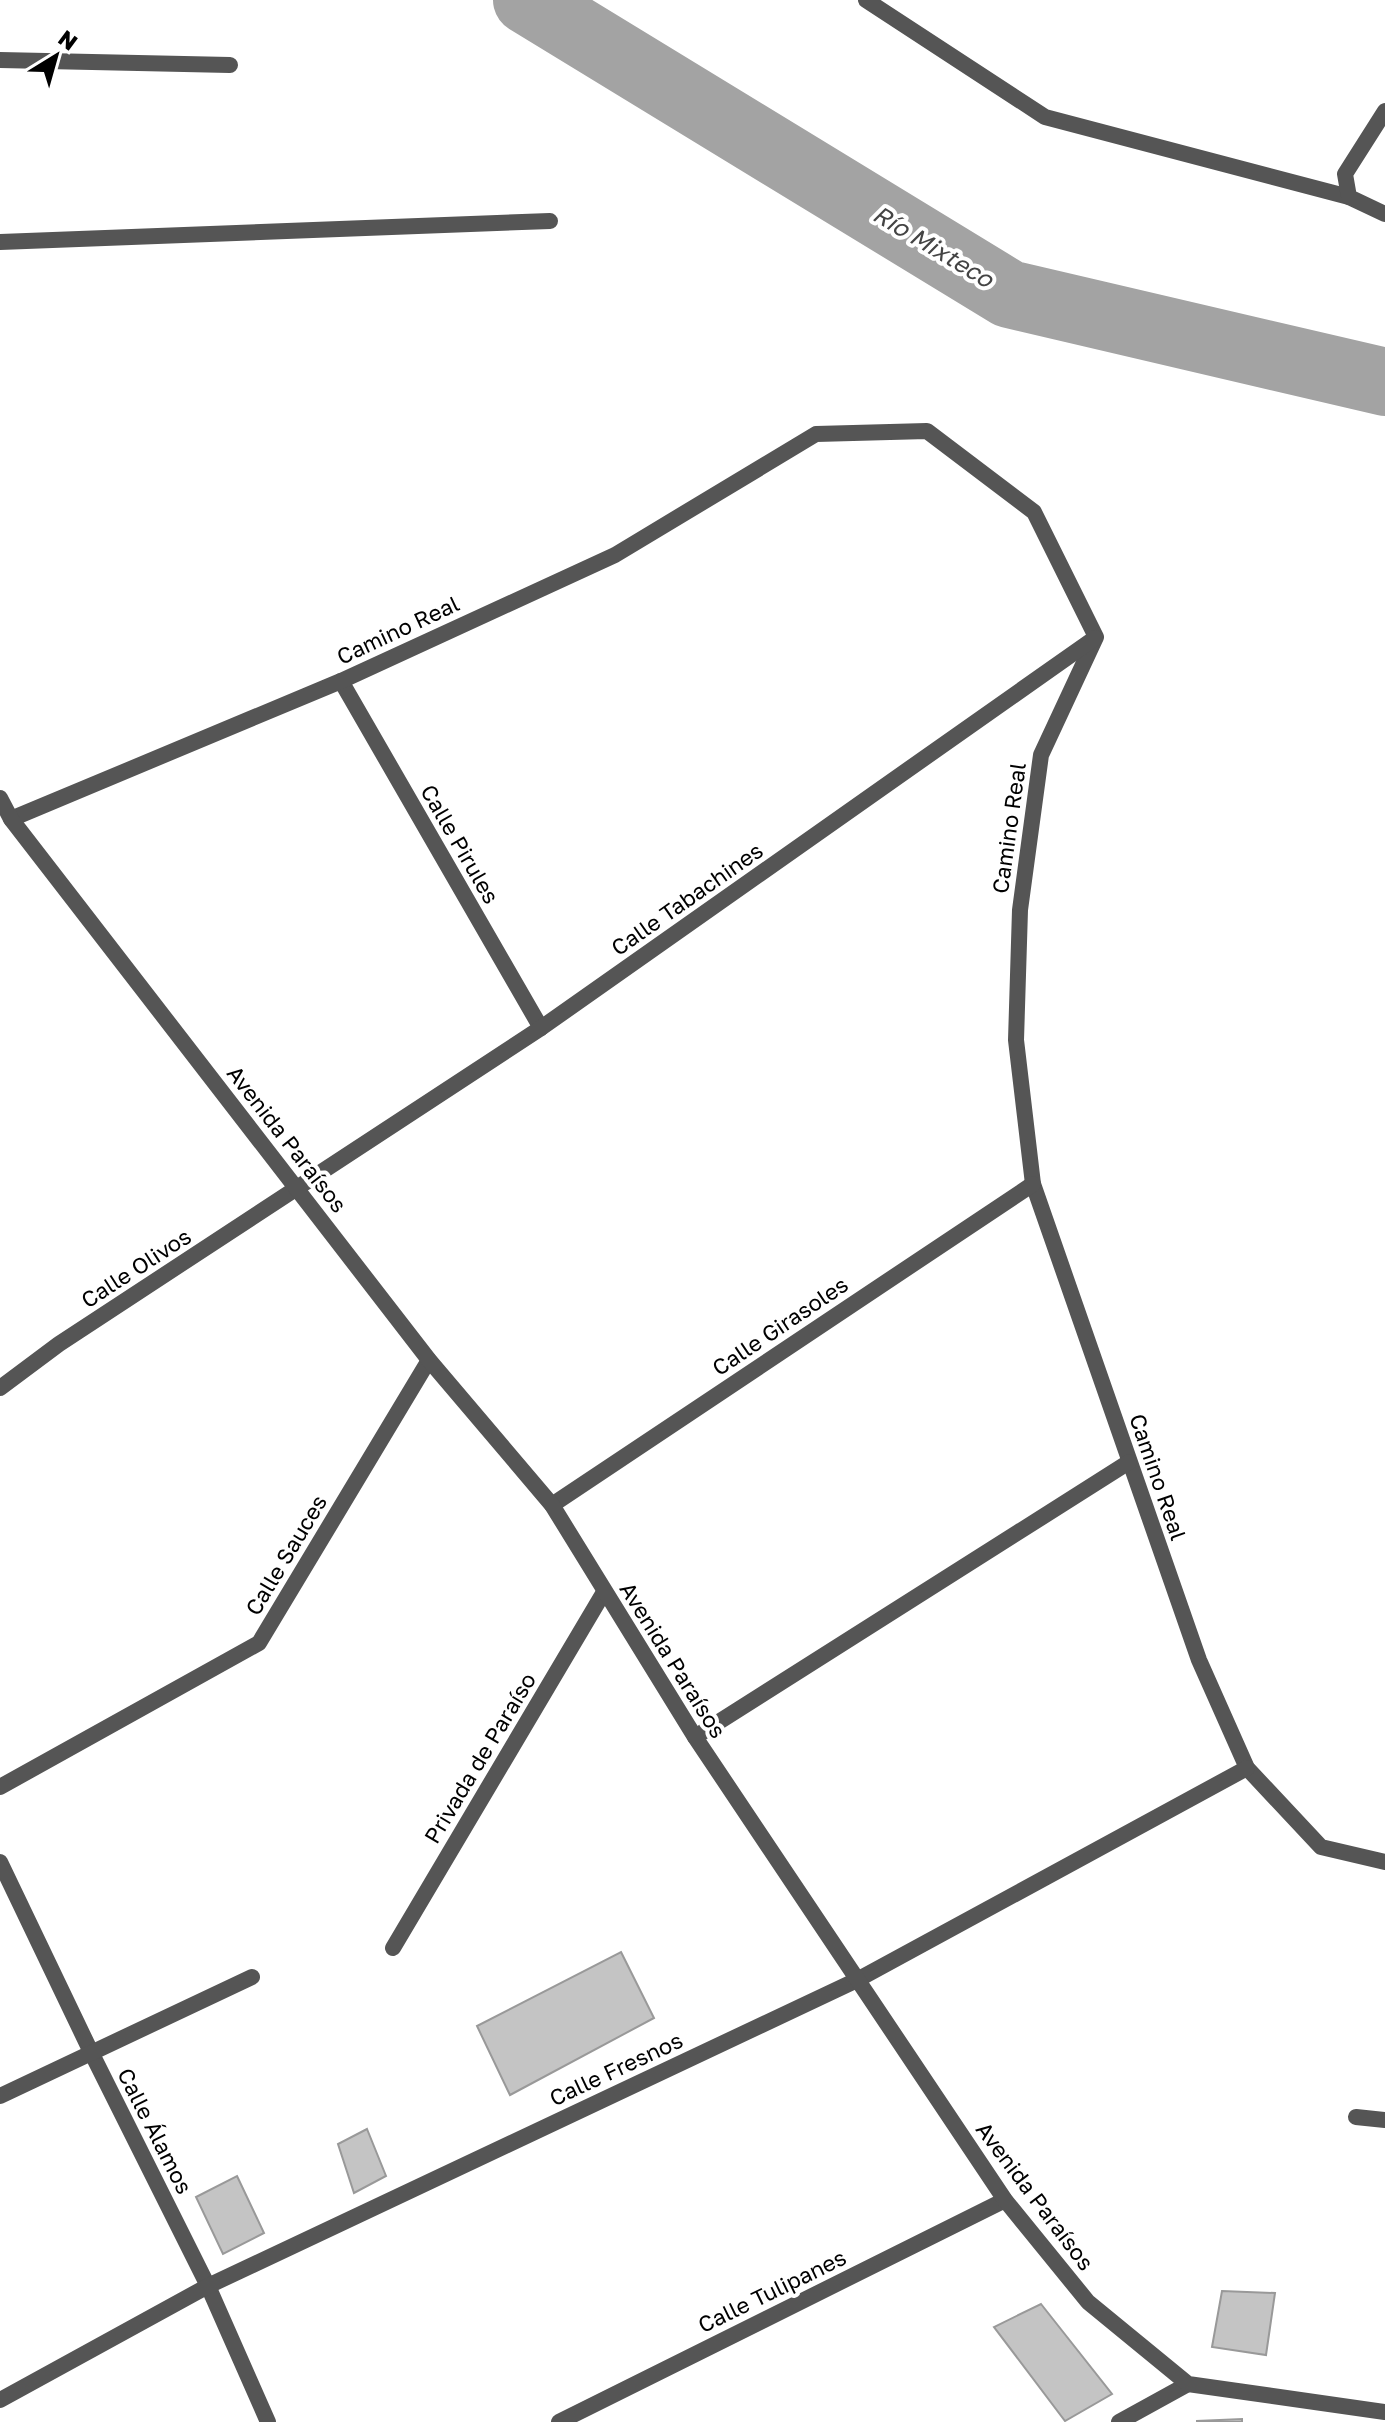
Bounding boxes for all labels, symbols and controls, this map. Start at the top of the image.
north arrow [16,16,96,96]
text: N [54,24,83,55]
water label: Río Mixteco [868,199,1000,294]
street label: Camino Real [332,589,463,670]
street label: Camino Real [986,761,1031,895]
street label: Calle Pirules [416,779,505,908]
street label: Calle Tabachines [606,836,768,961]
street label: Avenida Paraísos [222,1060,353,1217]
street label: Calle Olivos [76,1222,196,1313]
street label: Calle Girasoles [707,1270,853,1381]
street label: Camino Real [1124,1410,1193,1544]
street label: Calle Sauces [239,1490,332,1620]
street label: Avenida Paraísos [615,1577,732,1743]
street label: Privada de Paraíso [418,1667,541,1848]
street label: Calle Fresnos [545,2026,687,2111]
street label: Calle Álamos [112,2063,199,2198]
street label: Avenida Paraísos [971,2116,1100,2275]
street label: Calle Tulipanes [693,2243,850,2338]

